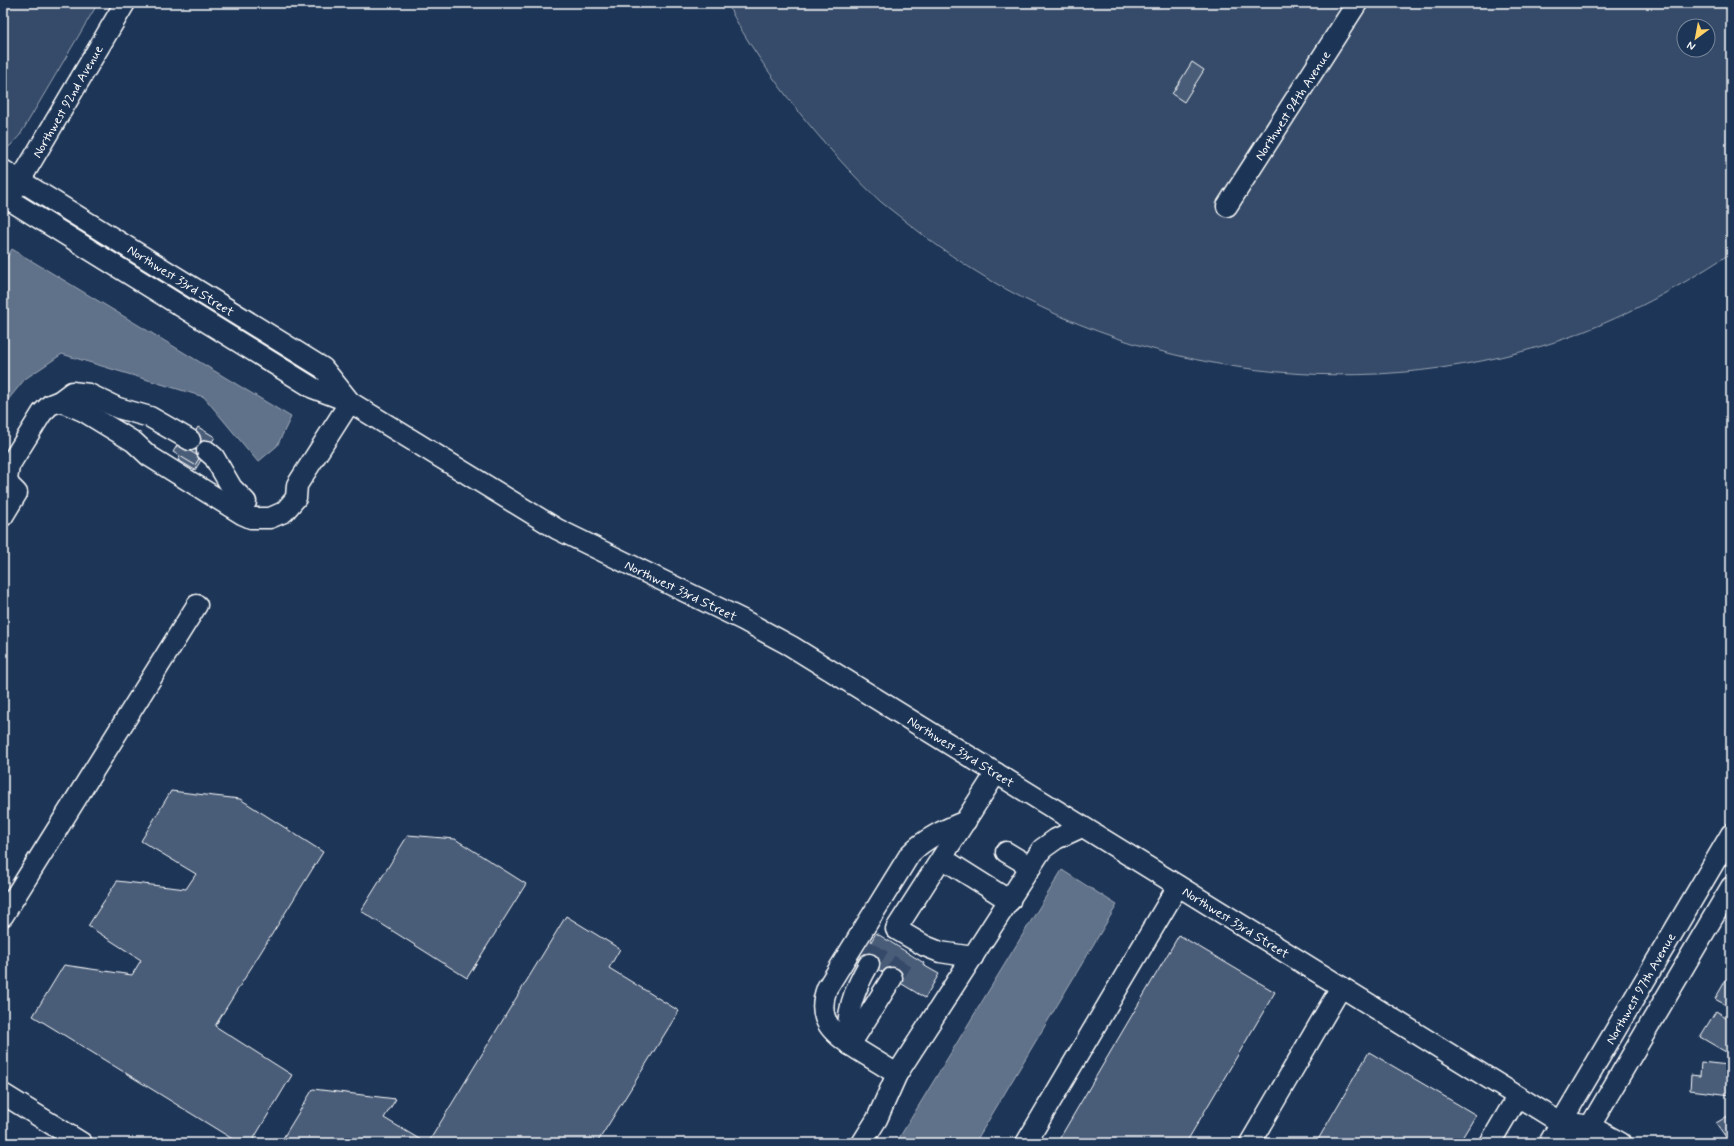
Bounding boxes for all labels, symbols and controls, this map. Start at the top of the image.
north arrow [1676,18,1716,58]
text: N [1684,38,1698,54]
street label: Northwest 92nd Avenue [29,42,108,161]
street label: Northwest 94th Avenue [1251,48,1335,164]
street label: Northwest 33rd Street [124,242,237,321]
street label: Northwest 33rd Street [622,557,739,626]
street label: Northwest 33rd Street [904,713,1017,792]
street label: Northwest 33rd Street [1179,884,1292,963]
street label: Northwest 97th Avenue [1602,930,1680,1048]

